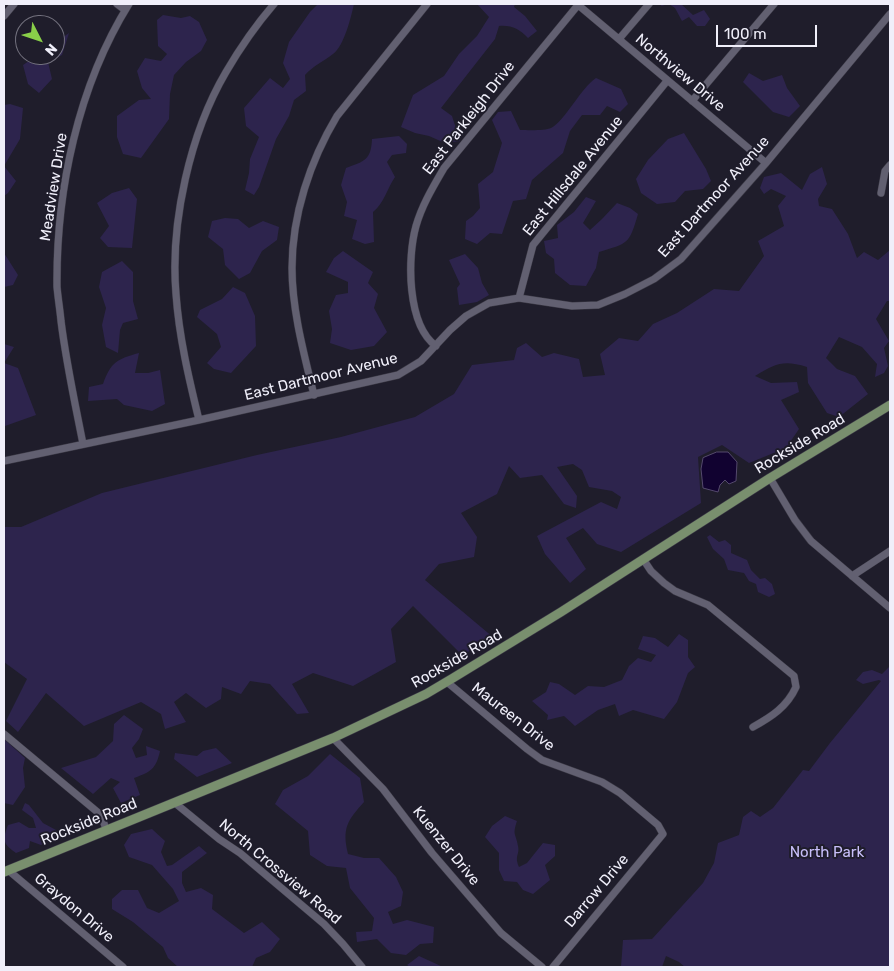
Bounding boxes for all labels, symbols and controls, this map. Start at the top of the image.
north arrow [15,15,65,65]
scale bar [719,15,820,47]
text: 100 m [724,25,766,43]
street label: Northview Drive [632,30,728,116]
text: N [41,40,61,59]
street label: East Parkleigh Drive [419,58,519,178]
street label: East Hillsdale Avenue [519,112,627,240]
street label: Meadview Drive [37,132,71,242]
street label: East Dartmoor Avenue [655,133,773,261]
street label: East Dartmoor Avenue [243,349,399,405]
street label: Rockside Road [752,410,848,478]
street label: Rockside Road [408,626,506,692]
street label: Maureen Drive [468,679,558,755]
street label: Rockside Road [38,795,140,849]
street label: Kuenzer Drive [409,803,483,889]
street label: North Crossview Road [215,816,345,928]
park label: North Park [790,844,864,862]
street label: Darrow Drive [561,851,633,931]
street label: Graydon Drive [31,870,117,946]

